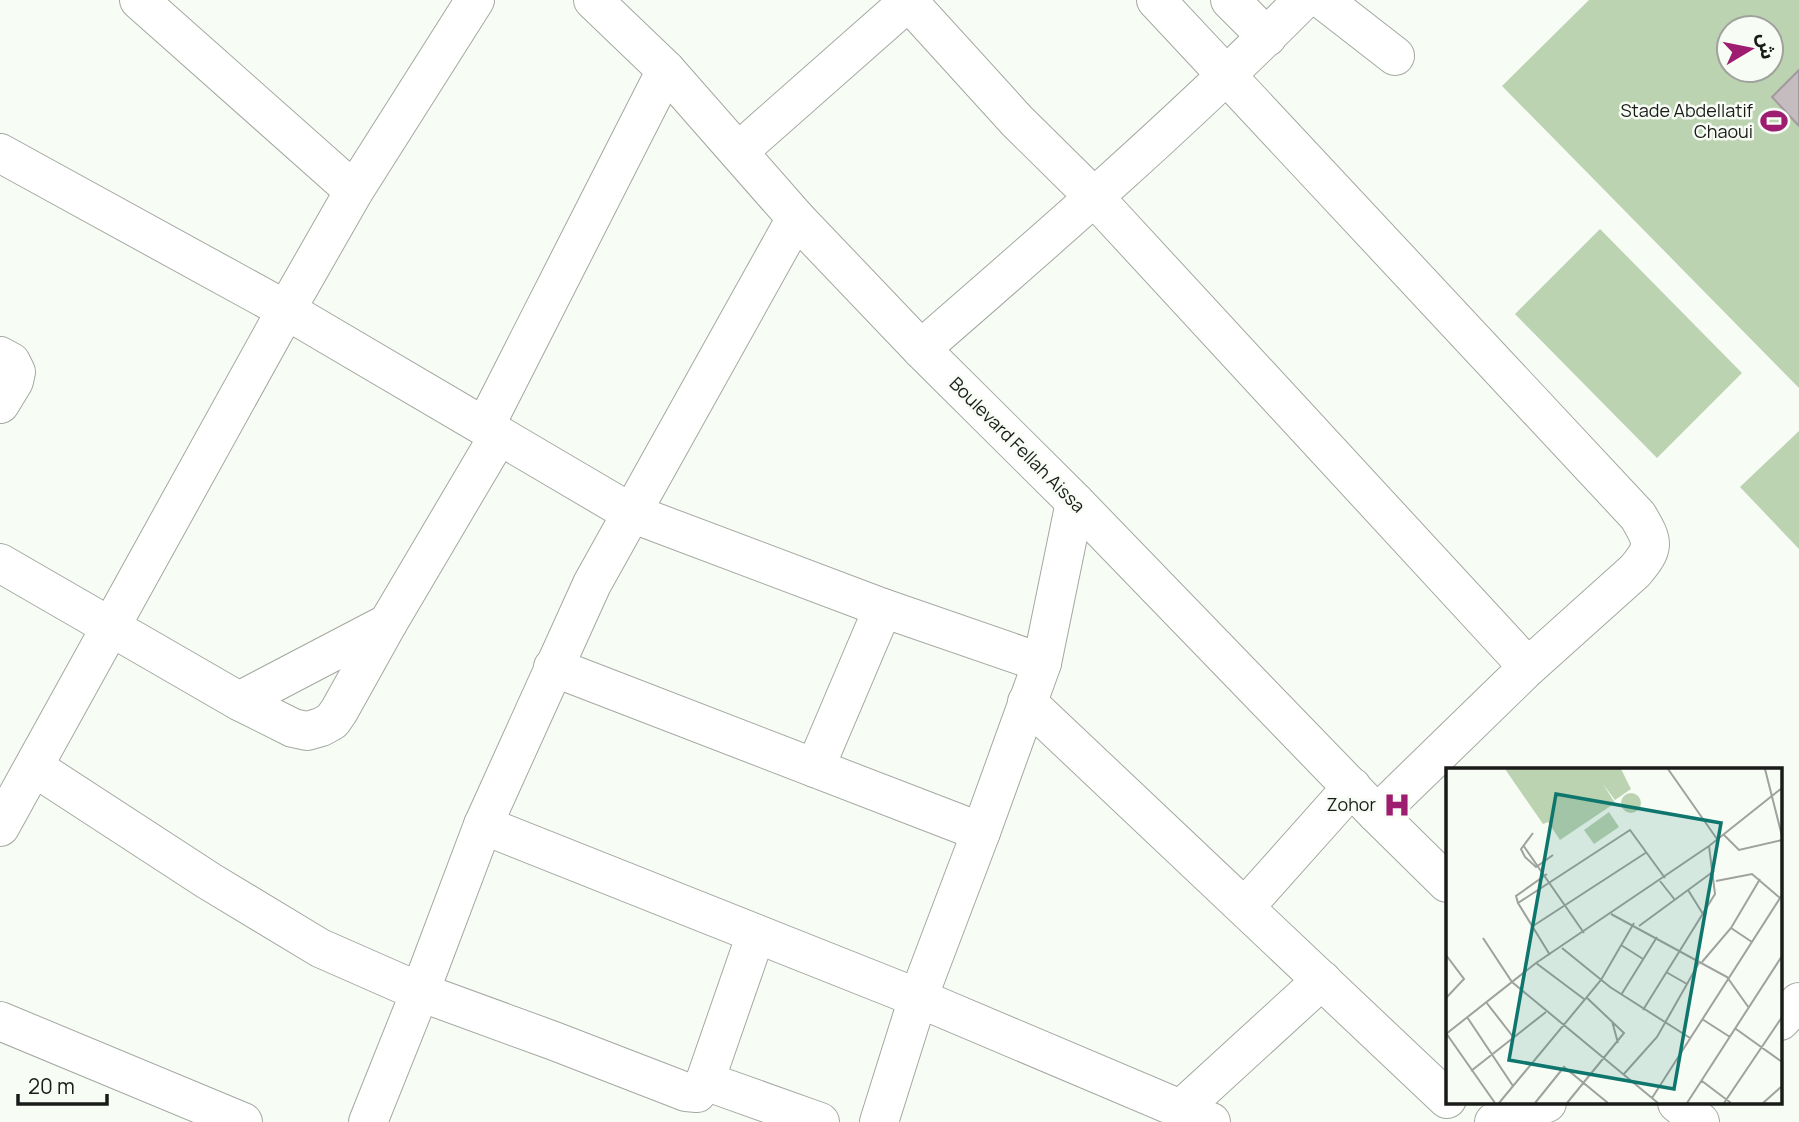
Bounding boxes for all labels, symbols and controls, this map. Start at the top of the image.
north arrow [1715,14,1785,84]
text: ش [1752,31,1782,61]
place label: Stade Abdellatif Chaoui [1620,98,1754,143]
sports icon: Stade Abdellatif Chaoui [1759,106,1789,136]
street label: Boulevard Fellah Aissa [945,371,1091,517]
inset map [1446,768,1782,1104]
hospital icon: Zohor [1382,790,1412,820]
place label: Zohor [1326,792,1377,816]
scale bar [18,1062,107,1106]
text: 20 m [28,1072,75,1100]

